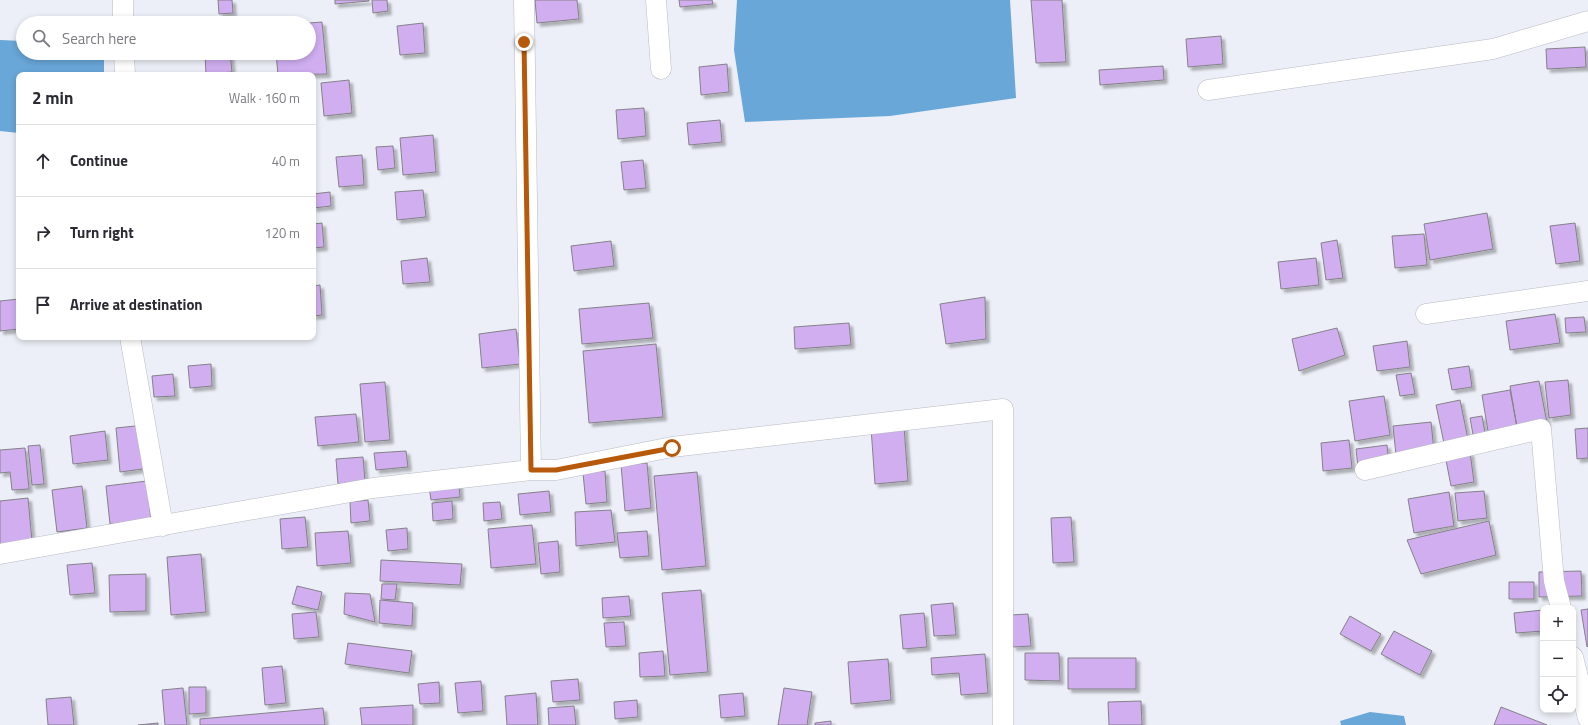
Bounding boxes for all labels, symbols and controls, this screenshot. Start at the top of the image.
search box [16,16,316,60]
icon: search [30,27,52,49]
text: Search here [62,27,136,50]
route end [515,33,533,51]
text: 2 min [32,85,73,111]
text: Walk · 160 m [229,88,300,108]
text: Continue [70,149,128,172]
icon: ahead [32,150,54,172]
text: 40 m [272,151,300,171]
text: Turn right [70,221,134,244]
icon: right [32,222,54,244]
text: 120 m [264,223,300,243]
text: Arrive at destination [70,293,203,316]
icon: arrive [32,294,54,316]
route start [663,439,681,457]
map controls [1540,605,1576,713]
button: + [1540,605,1576,641]
button: − [1540,641,1576,677]
button: locate [1540,677,1576,713]

